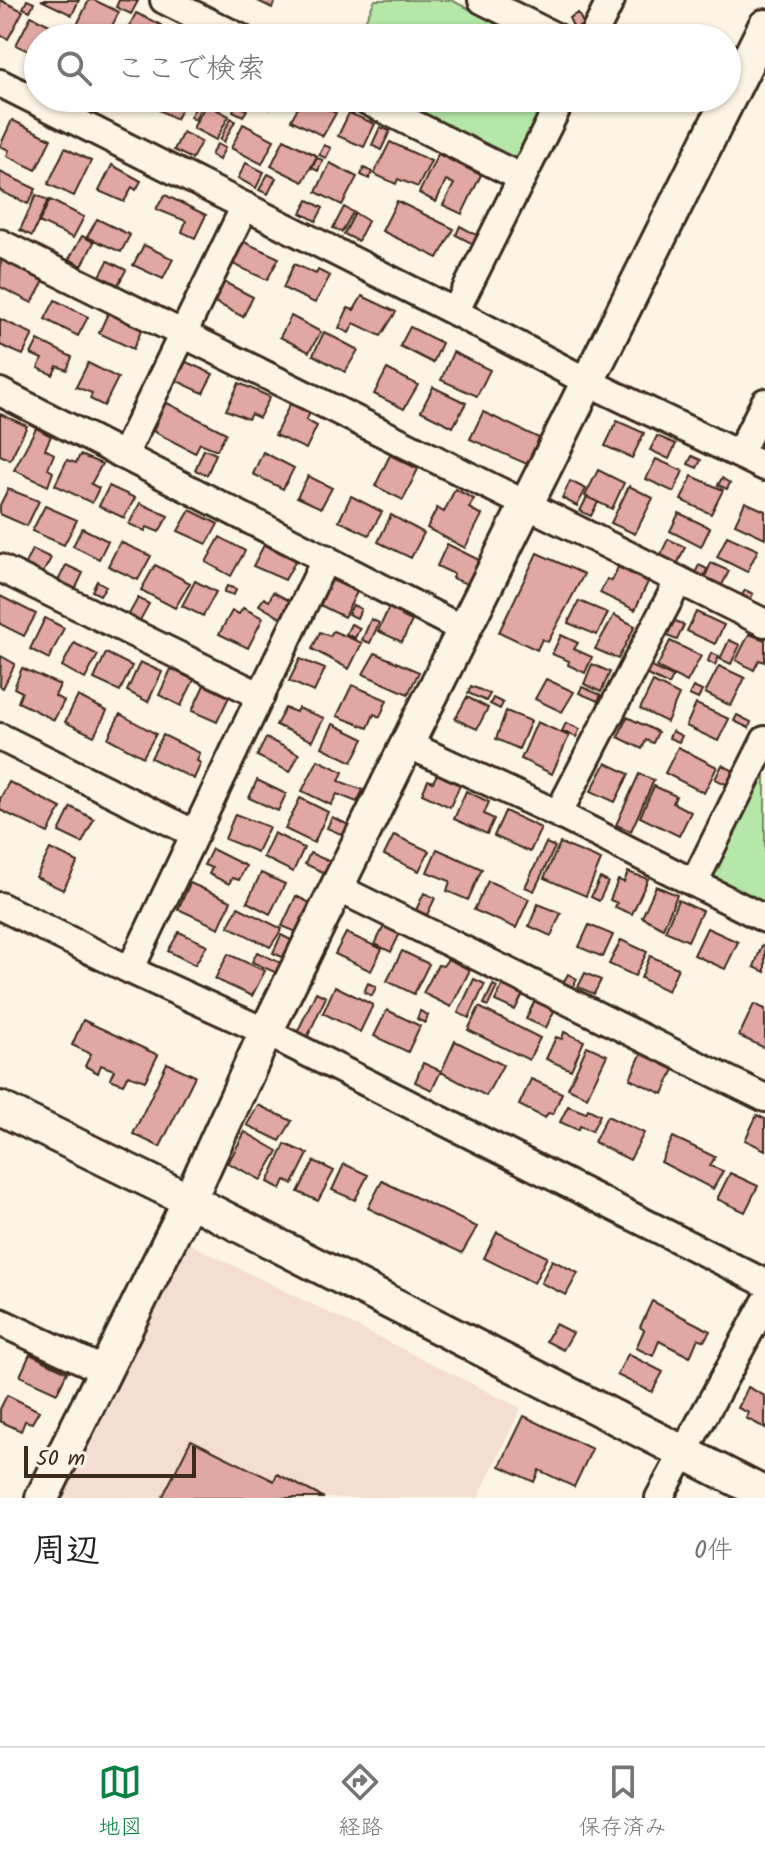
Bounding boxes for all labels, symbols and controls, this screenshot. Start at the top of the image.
search box [24,24,741,112]
icon: search [52,46,96,90]
text: ここで検索 [116,46,266,94]
scale bar [24,1442,196,1478]
text: 50 m [36,1442,85,1477]
text: 周辺 [32,1525,100,1579]
text: 0件 [694,1530,733,1572]
tab: 地図 [98,1760,142,1846]
tab: 経路 [338,1760,383,1846]
tab: 保存済み [579,1760,667,1846]

